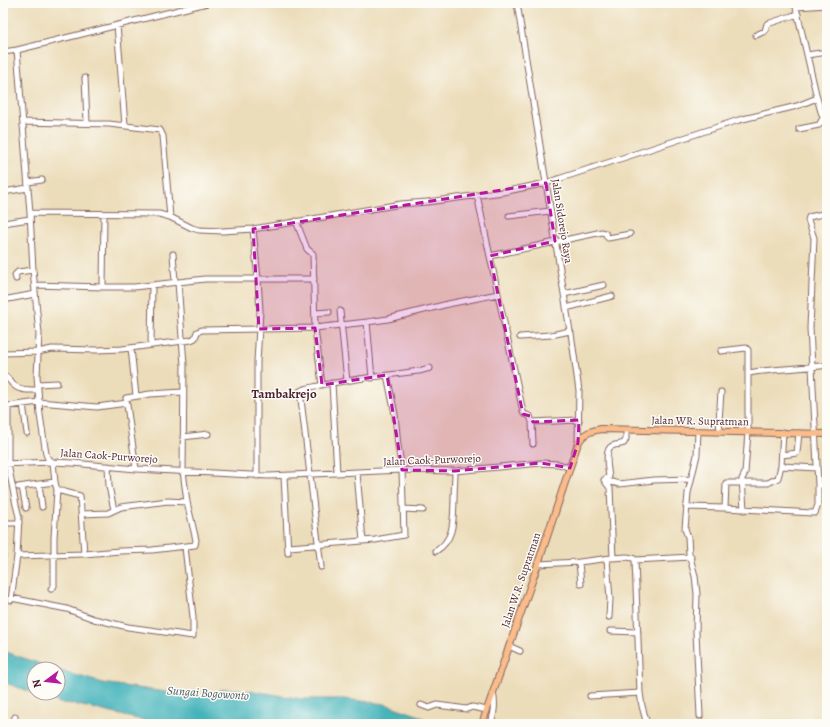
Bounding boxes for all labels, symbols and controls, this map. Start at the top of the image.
street label: Jalan Sidorejo Raya [548,178,576,265]
district label: Tambakrejo [251,385,317,402]
street label: Jalan WR. Supratman [651,413,749,429]
street label: Jalan Caok-Purworejo [60,445,159,467]
street label: Jalan Caok-Purworejo [383,451,482,469]
street label: Jalan W.R. Supratman [498,530,544,630]
north arrow [26,661,66,701]
text: N [29,678,45,689]
water label: Sungai Bogowonto [166,682,250,704]

